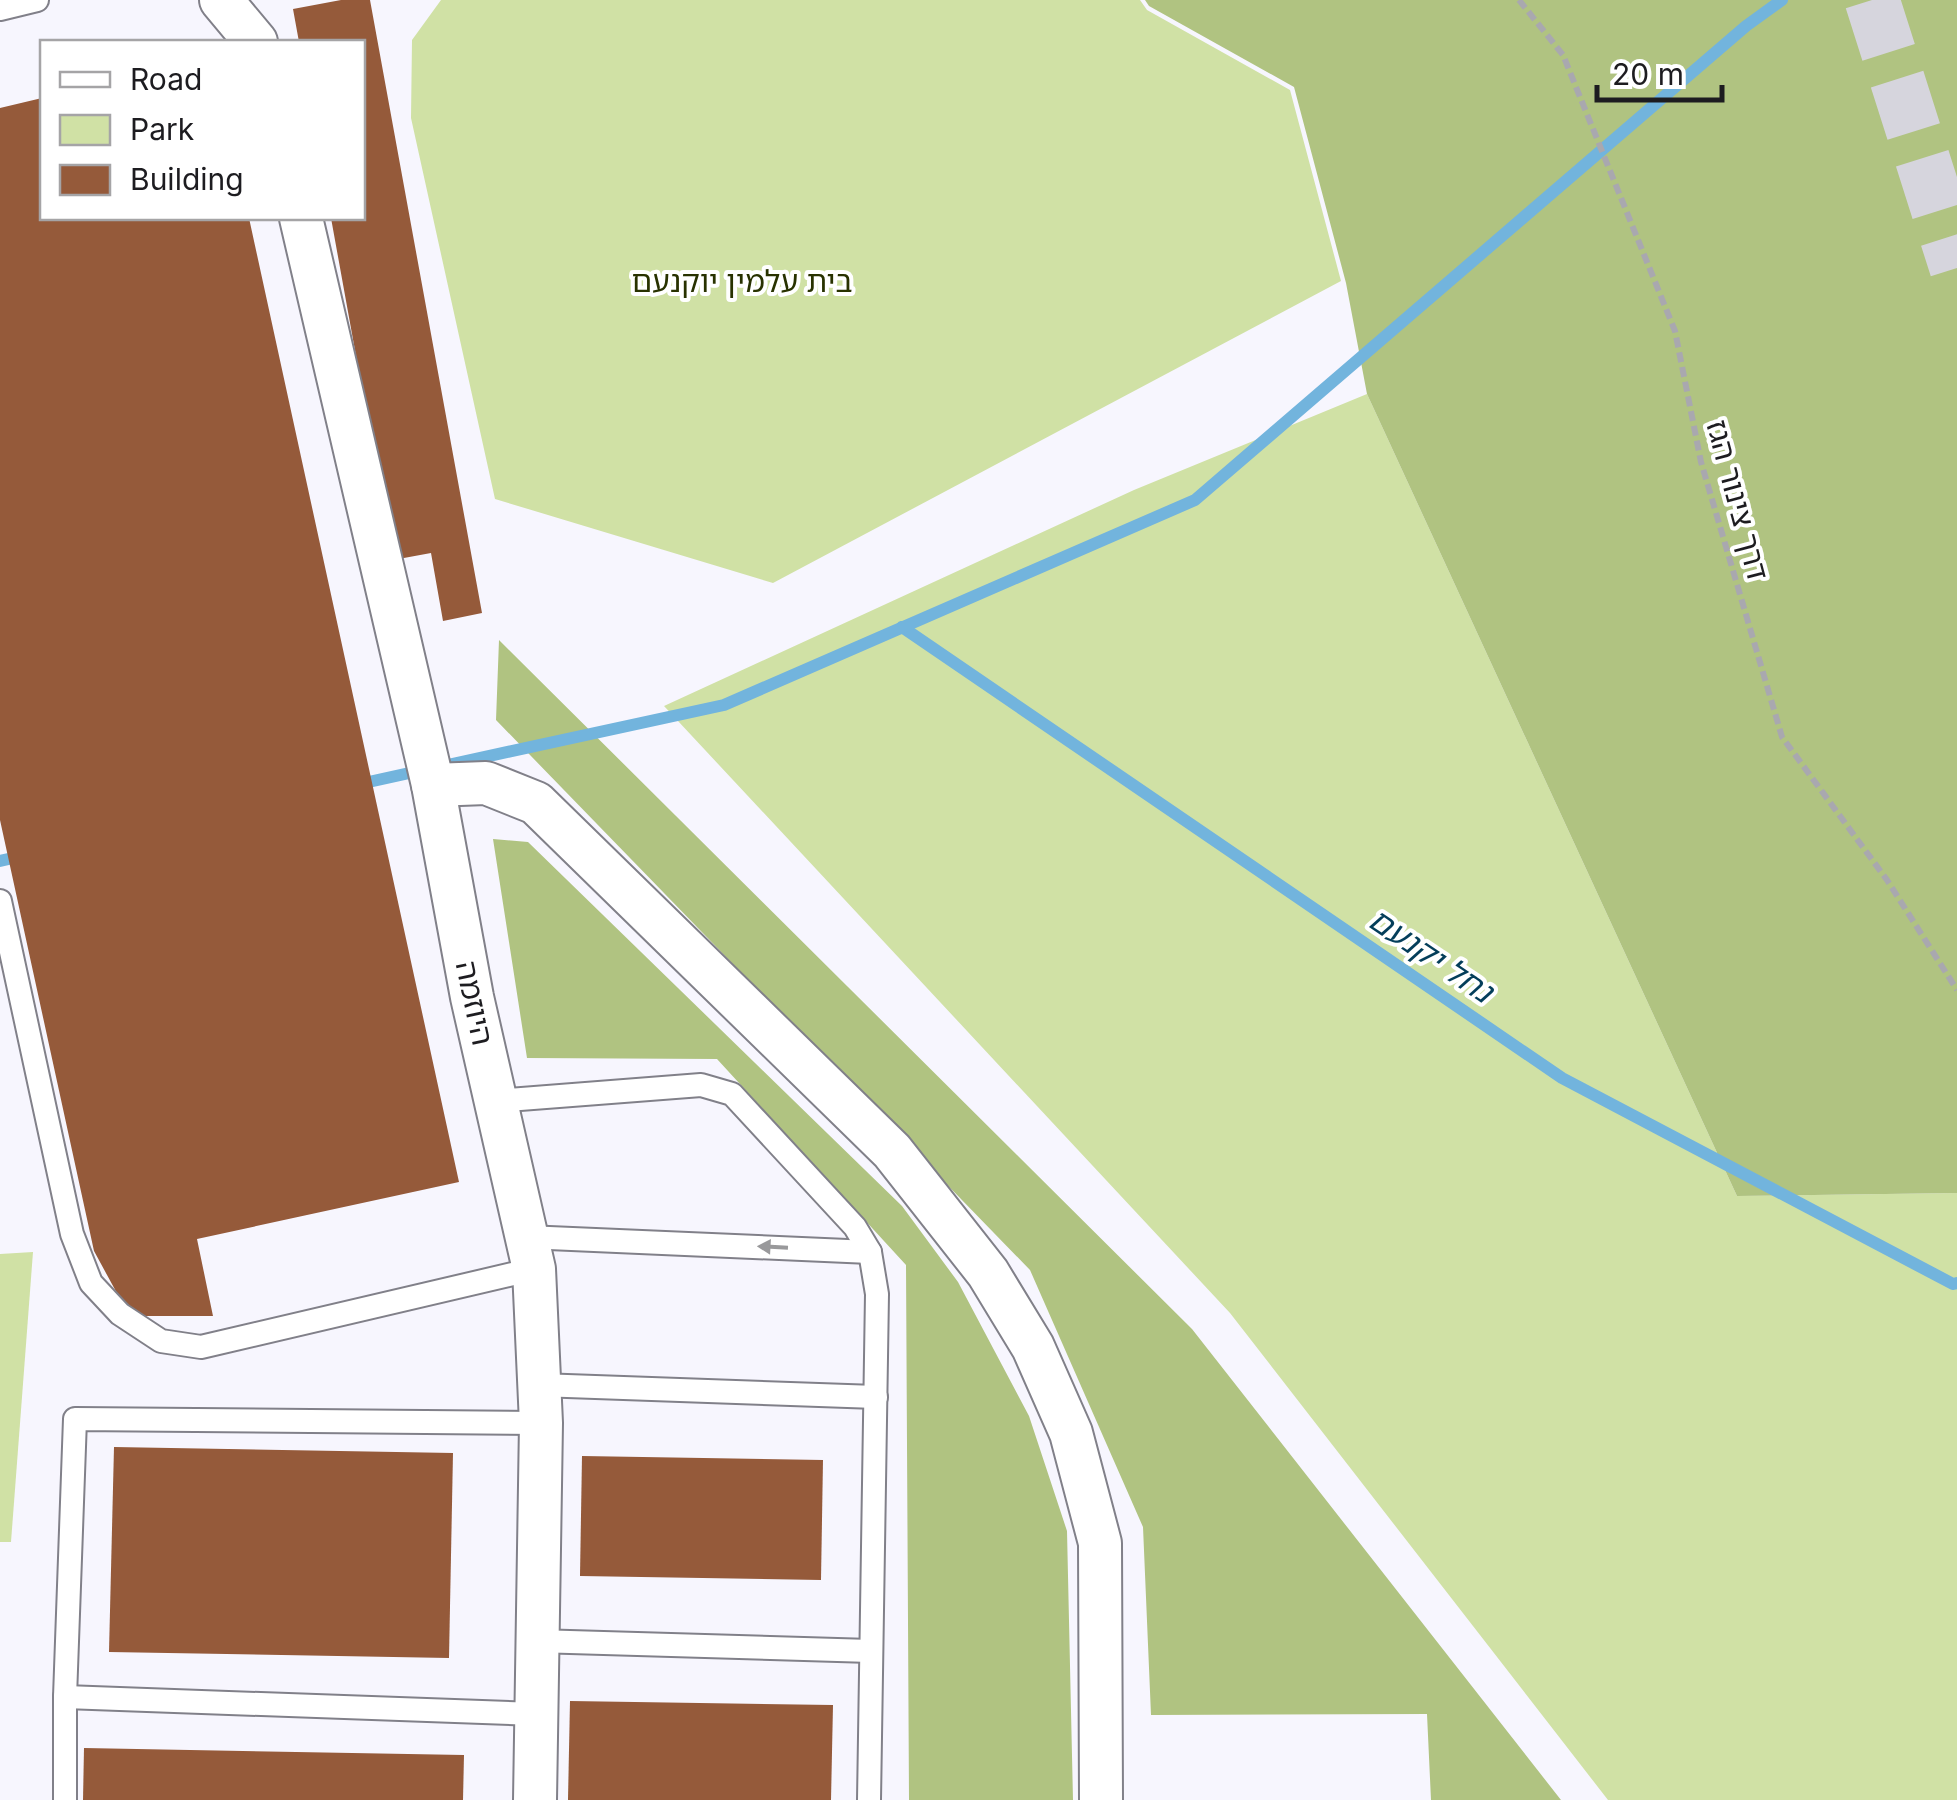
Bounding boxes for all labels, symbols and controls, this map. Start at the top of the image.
legend [40,40,365,220]
scale bar [1597,40,1722,102]
text: 20 m [1612,56,1684,92]
text: Road [130,61,202,97]
text: Park [130,111,195,147]
text: Building [130,161,244,197]
park label: בית עלמין יוקנעם [631,263,853,299]
street label: דרך צינור הגז [1699,416,1777,584]
water label: נחל יקנעם [1361,899,1502,1012]
street label: היוזמה [449,958,501,1048]
one-way arrow [756,1239,788,1255]

